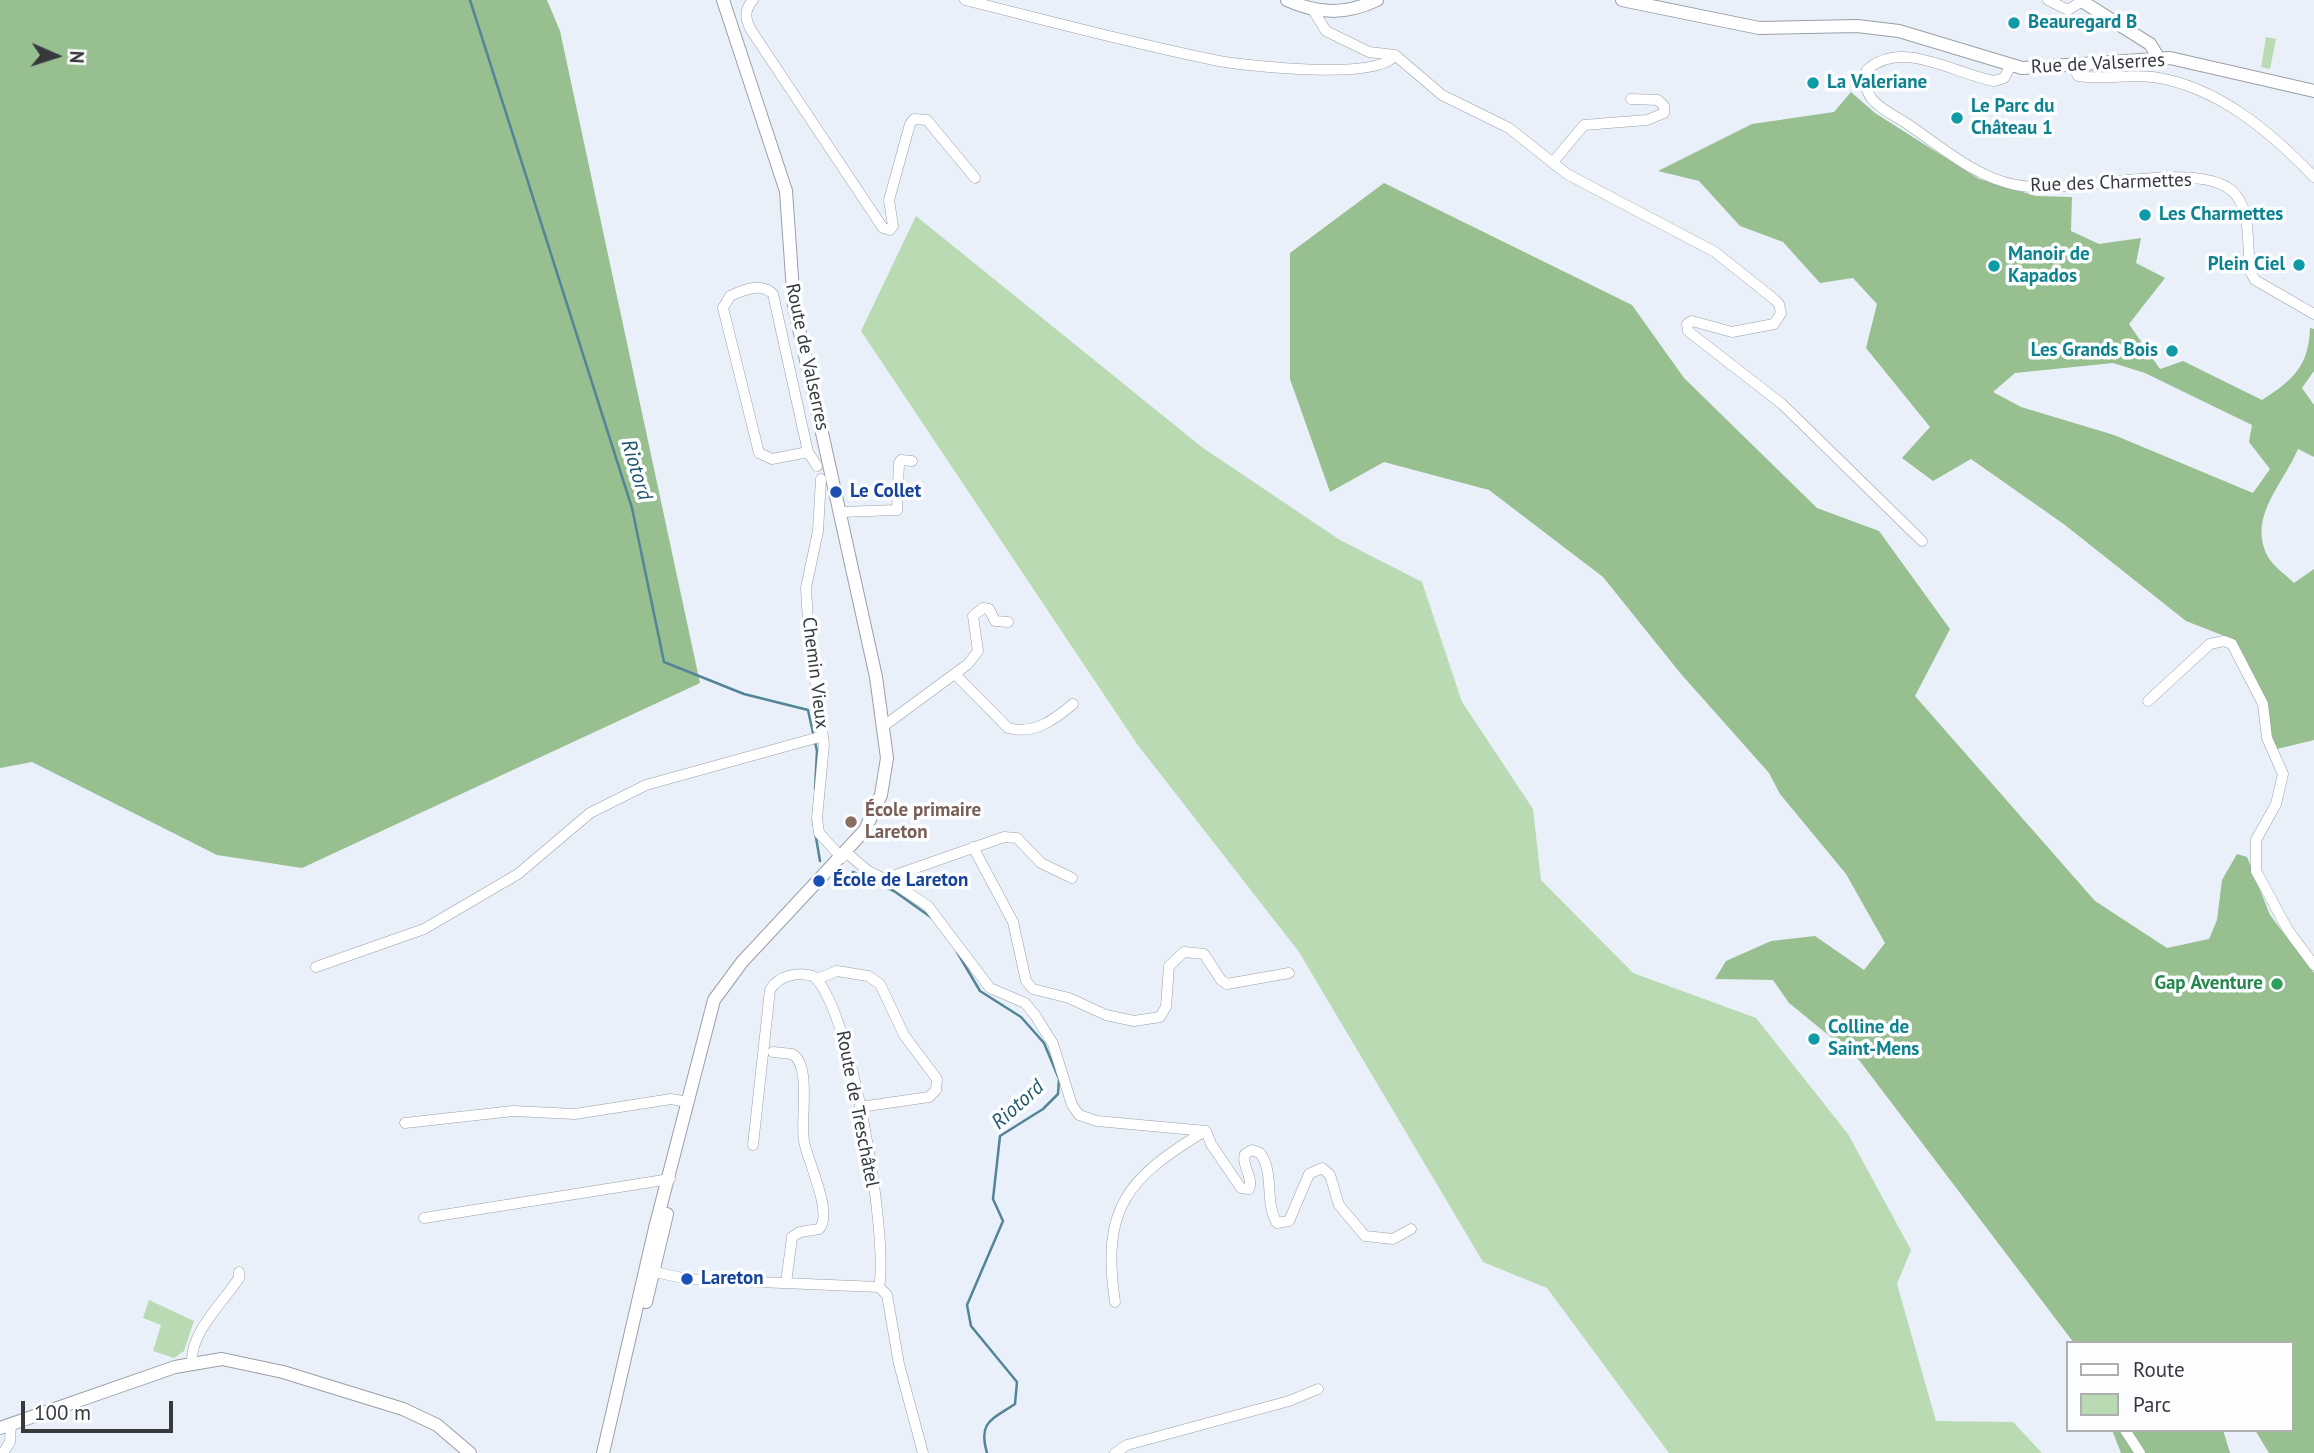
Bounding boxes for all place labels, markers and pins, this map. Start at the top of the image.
place label: Beauregard B [2028,12,2137,34]
marker: Beauregard B [2006,15,2022,31]
place label: La Valeriane [1827,72,1927,94]
marker: La Valeriane [1805,75,1821,91]
place label: Le Parc du Château 1 [1971,96,2054,140]
marker: Le Parc du Château 1 [1949,110,1965,126]
place label: Les Charmettes [2159,204,2283,226]
marker: Les Charmettes [2137,207,2153,223]
place label: Manoir de Kapados [2008,244,2090,288]
place label: Plein Ciel [2208,254,2285,276]
marker: Plein Ciel [2291,257,2307,273]
marker: Manoir de Kapados [1986,258,2002,274]
place label: Les Grands Bois [2031,340,2158,362]
marker: Les Grands Bois [2164,343,2180,359]
place label: Le Collet [850,481,921,503]
marker: Le Collet [828,484,844,500]
place label: École primaire Lareton [865,800,981,844]
marker: École primaire Lareton [843,814,859,830]
place label: École de Lareton [833,870,968,892]
marker: École de Lareton [811,873,827,889]
place label: Gap Aventure [2154,973,2263,995]
marker: Gap Aventure [2269,976,2285,992]
place label: Colline de Saint-Mens [1828,1017,1919,1061]
marker: Colline de Saint-Mens [1806,1031,1822,1047]
place label: Lareton [701,1268,764,1290]
marker: Lareton [679,1271,695,1287]

